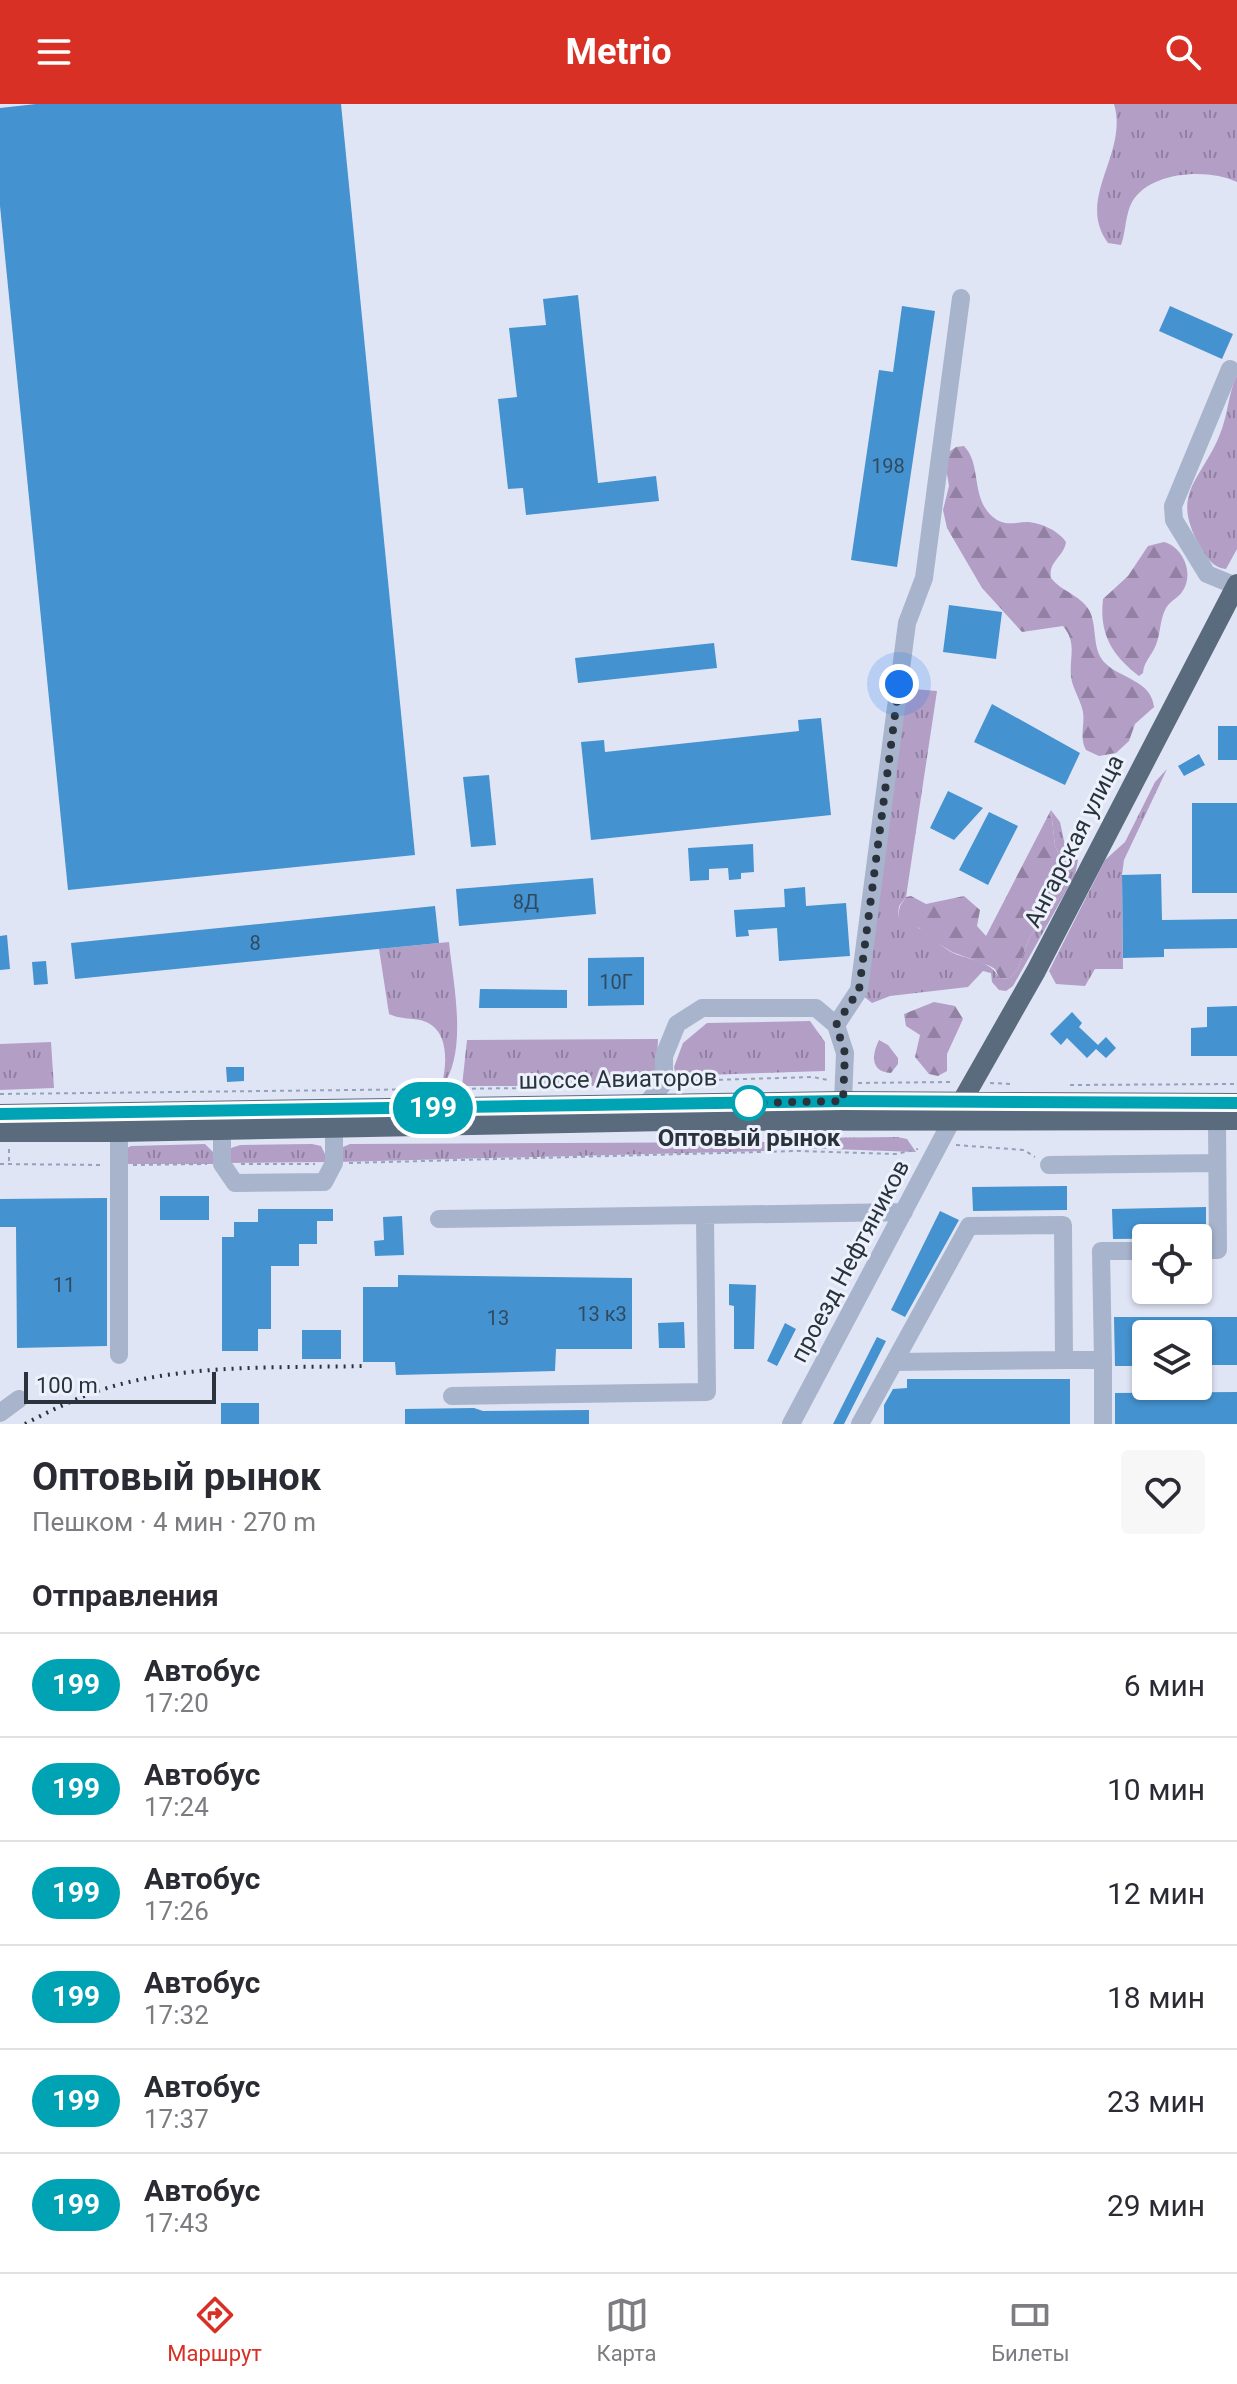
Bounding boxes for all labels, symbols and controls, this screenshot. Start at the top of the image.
icon: menu [32,30,76,74]
icon: search [1161,30,1205,74]
text: Metrio [565,31,672,73]
house number: 198 [871,454,905,478]
your location [879,664,919,704]
street label: Ангарская улица [1018,750,1130,932]
house number: 8Д [513,890,539,914]
house number: 8 [249,931,261,955]
house number: 10Г [599,970,633,994]
street label: шоссе Авиаторов [518,1063,718,1095]
line badge: 199 [387,1082,479,1134]
marker: Оптовый рынок [732,1086,766,1120]
text: 199 [409,1091,457,1124]
place label: Оптовый рынок [658,1124,841,1152]
street label: проезд Нефтяников [785,1155,915,1367]
map controls [1132,1224,1212,1400]
button: locate [1132,1224,1212,1304]
house number: 11 [53,1273,75,1297]
house number: 13 к3 [577,1302,627,1326]
house number: 13 [487,1306,509,1330]
button: layers [1132,1320,1212,1400]
scale bar [24,1368,216,1404]
text: 100 m [36,1373,98,1398]
button: heart [1121,1450,1205,1534]
text: Оптовый рынок [32,1455,321,1499]
text: Пешком · 4 мин · 270 m [32,1507,316,1537]
text: Отправления [32,1578,219,1613]
text: Автобус [144,1653,260,1688]
text: 199 [52,1668,100,1701]
text: 6 мин [1124,1668,1205,1703]
text: 17:20 [144,1688,209,1718]
text: Автобус [144,1757,260,1792]
text: 199 [52,1772,100,1805]
text: 10 мин [1107,1772,1205,1807]
text: 17:24 [144,1792,209,1822]
text: Автобус [144,1861,260,1896]
text: 199 [52,1876,100,1909]
text: 12 мин [1107,1876,1205,1911]
text: 17:26 [144,1896,209,1926]
text: Автобус [144,1965,260,2000]
text: 199 [52,1980,100,2013]
text: 18 мин [1107,1980,1205,2015]
text: 17:32 [144,2000,209,2030]
text: Автобус [144,2069,260,2104]
text: 199 [52,2084,100,2117]
text: 23 мин [1107,2084,1205,2119]
text: 17:37 [144,2104,209,2134]
text: Автобус [144,2173,260,2208]
text: 199 [52,2188,100,2221]
text: 29 мин [1107,2188,1205,2223]
text: 17:43 [144,2208,209,2238]
tab: Маршрут [167,2293,262,2366]
tab: Карта [597,2293,657,2366]
tab: Билеты [991,2293,1070,2366]

